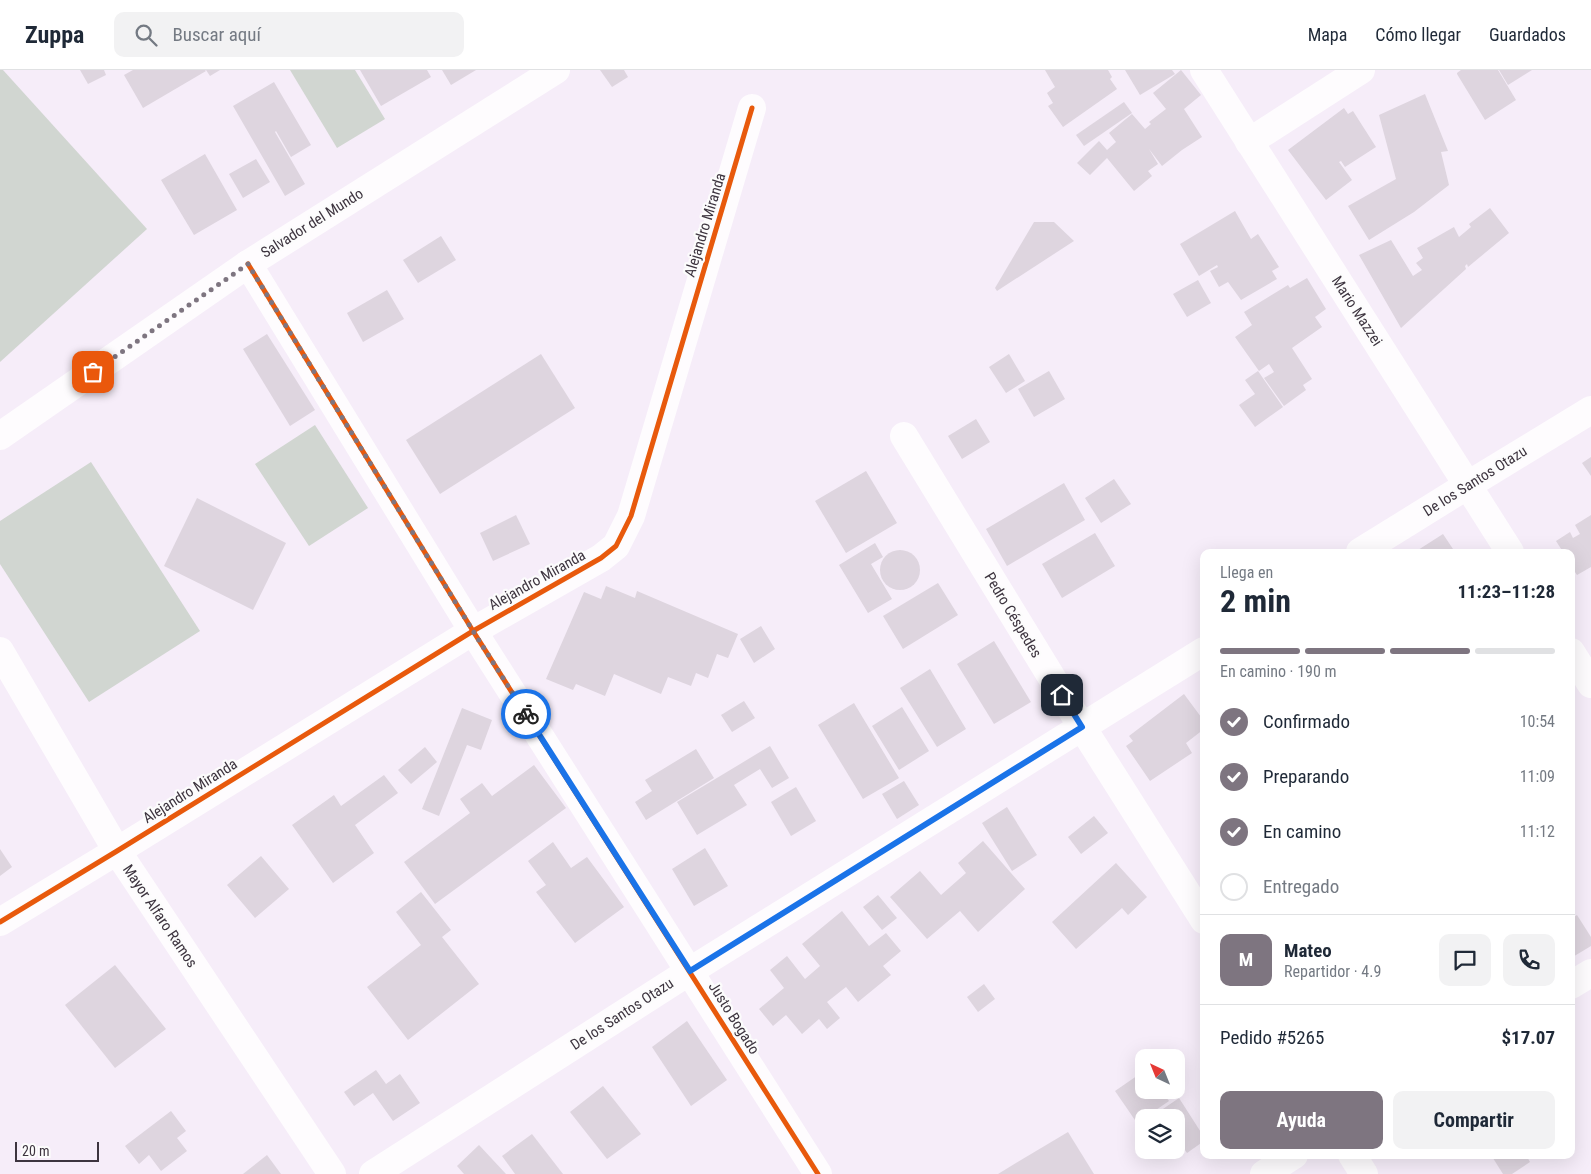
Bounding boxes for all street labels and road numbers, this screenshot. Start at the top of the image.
street label: Alejandro Miranda [681,171,729,279]
street label: Salvador del Mundo [258,184,366,262]
street label: Mario Mazzei [1328,273,1386,349]
street label: De los Santos Otazu [1420,442,1530,520]
street label: Alejandro Miranda [485,546,589,614]
street label: Pedro Céspedes [981,569,1046,661]
street label: Alejandro Miranda [139,755,241,827]
street label: Mayor Alfaro Ramos [119,861,201,971]
street label: De los Santos Otazu [567,974,677,1054]
street label: Justo Bogado [705,979,763,1057]

